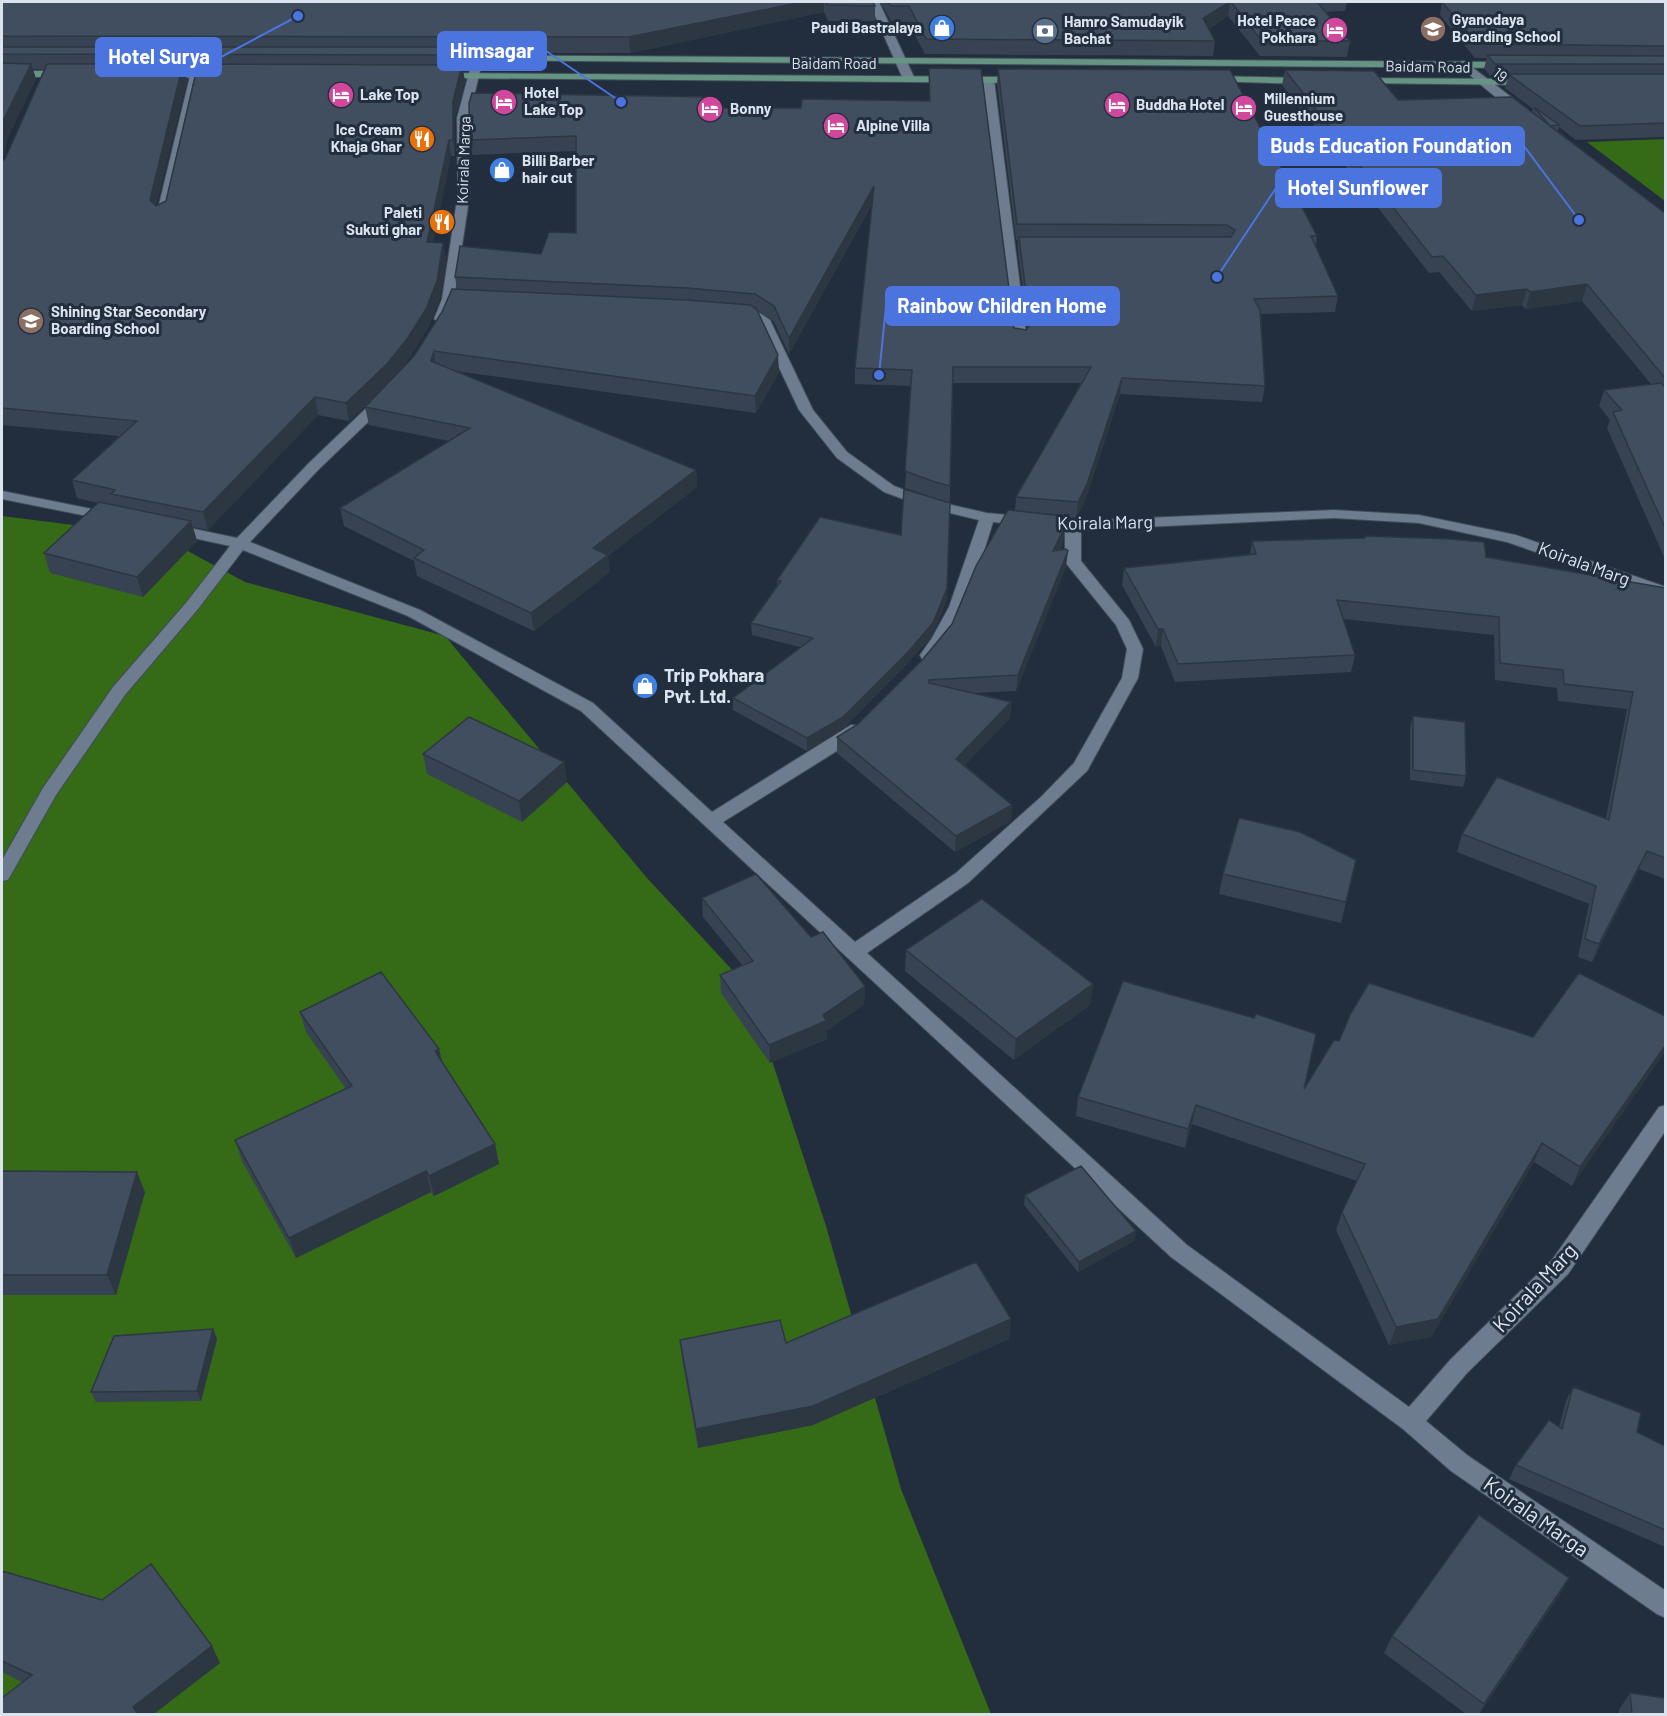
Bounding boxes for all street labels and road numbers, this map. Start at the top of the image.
street label: Baidam Road [791,54,877,72]
street label: Baidam Road [1385,56,1471,76]
street label: 19 [1490,63,1511,85]
street label: Koirala Marga [452,116,474,204]
street label: Koirala Marg [1057,510,1153,534]
street label: Koirala Marg [1536,536,1633,590]
street label: Koirala Marg [1487,1238,1581,1336]
street label: Koirala Marga [1480,1470,1594,1561]

